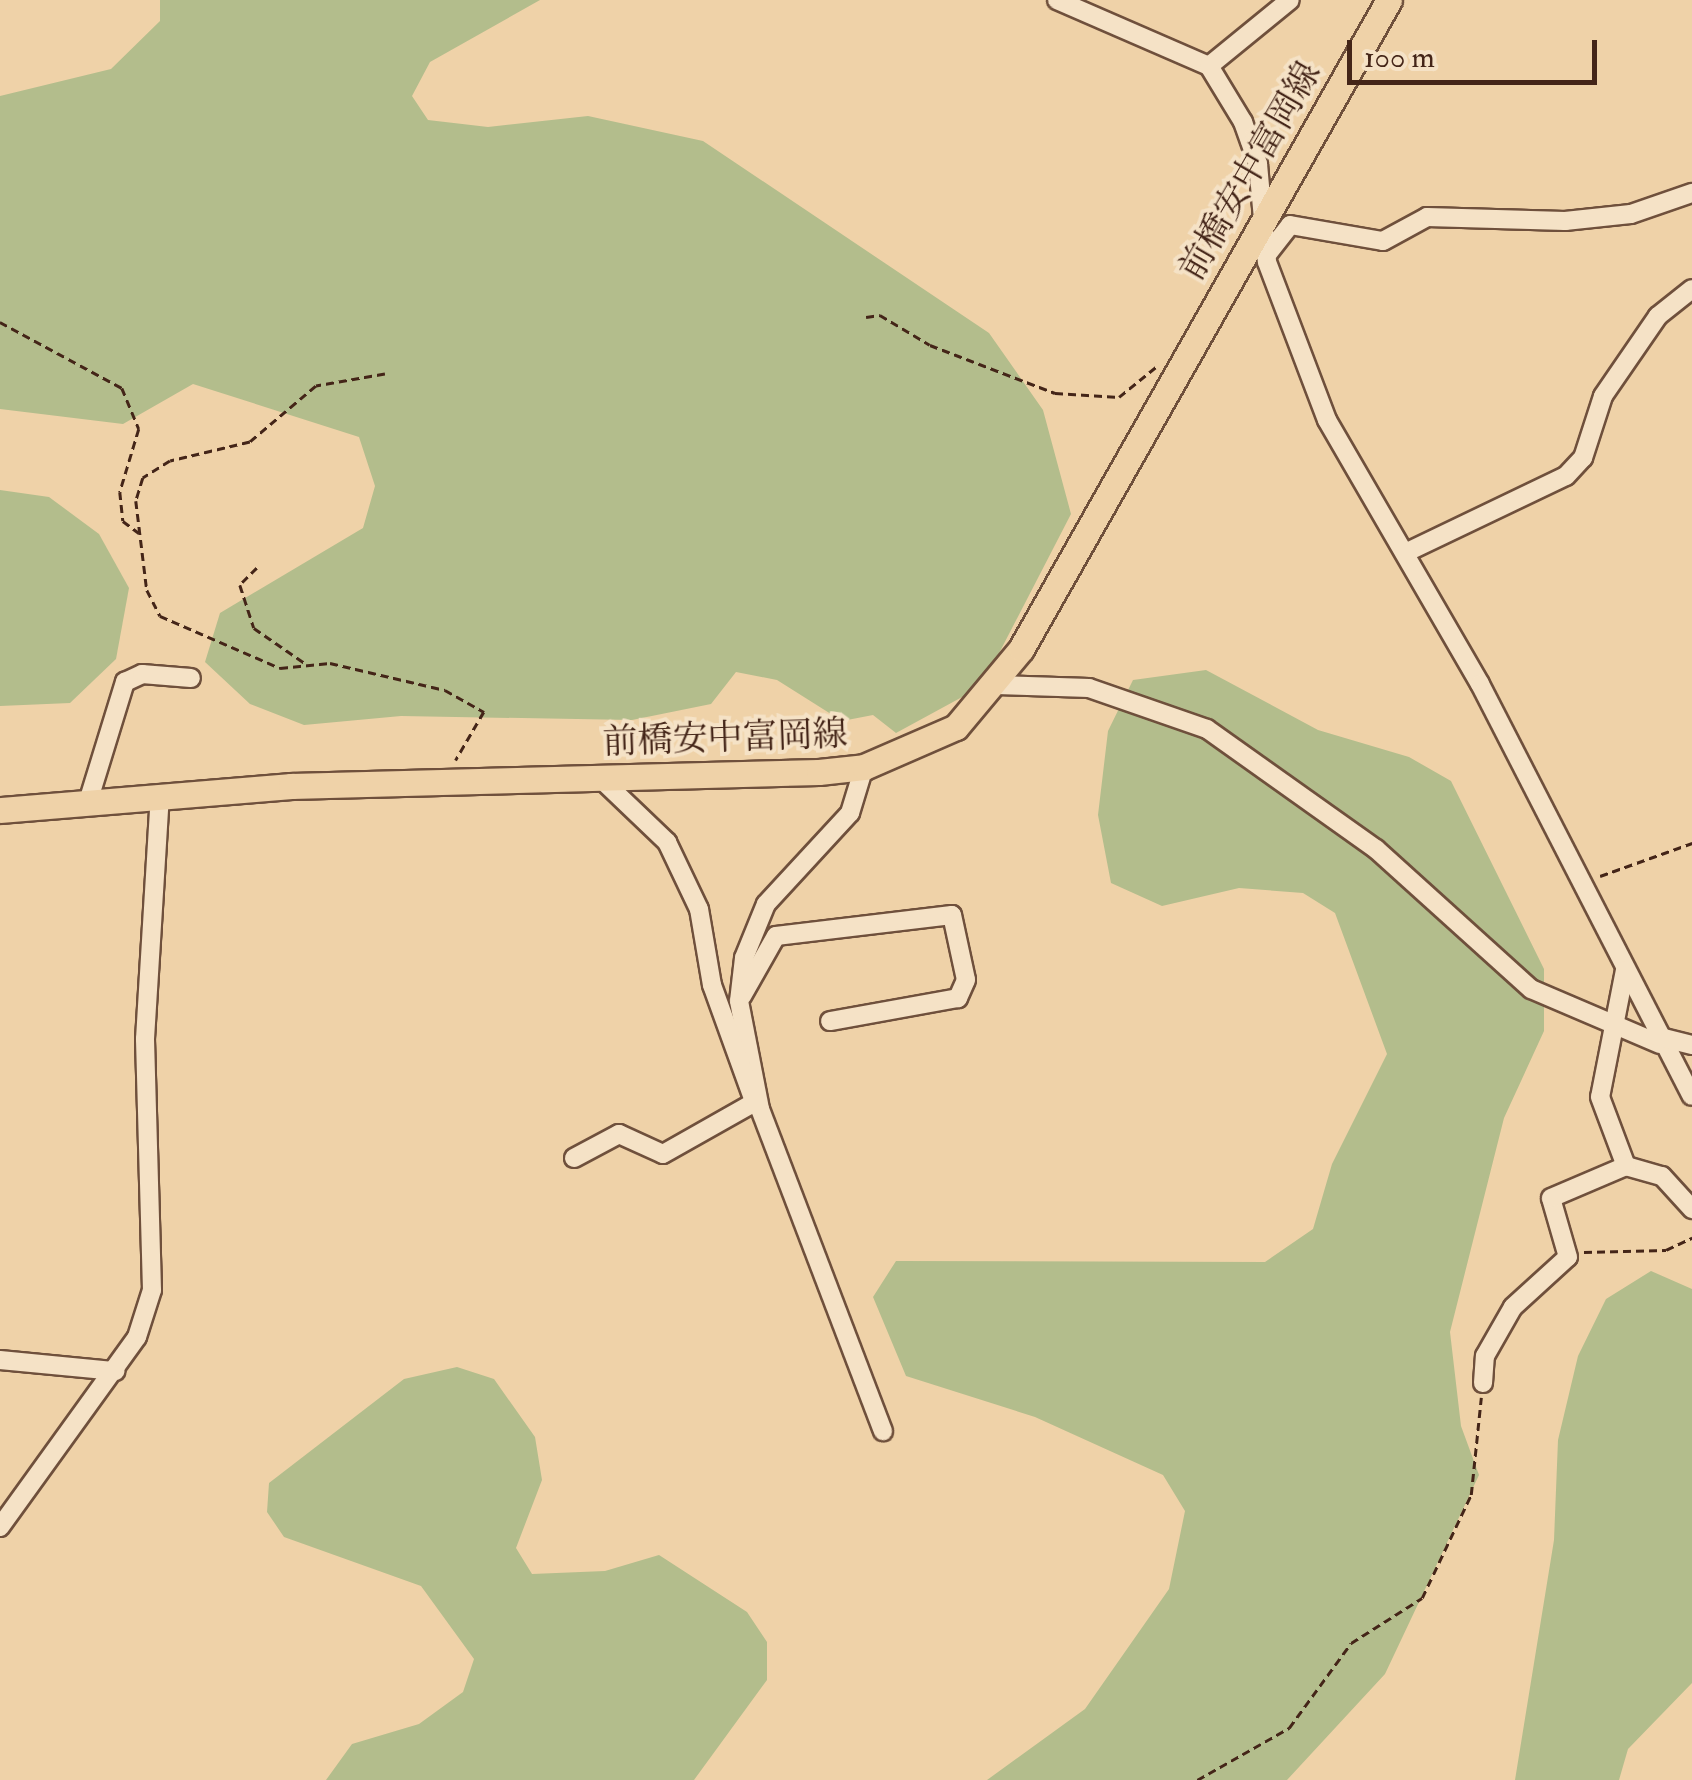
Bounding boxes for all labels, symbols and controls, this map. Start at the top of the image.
scale bar [1352,20,1602,82]
text: 100 m [1364,39,1435,76]
street label: 前橋安中富岡線 [1171,54,1329,288]
street label: 前橋安中富岡線 [602,713,848,763]

